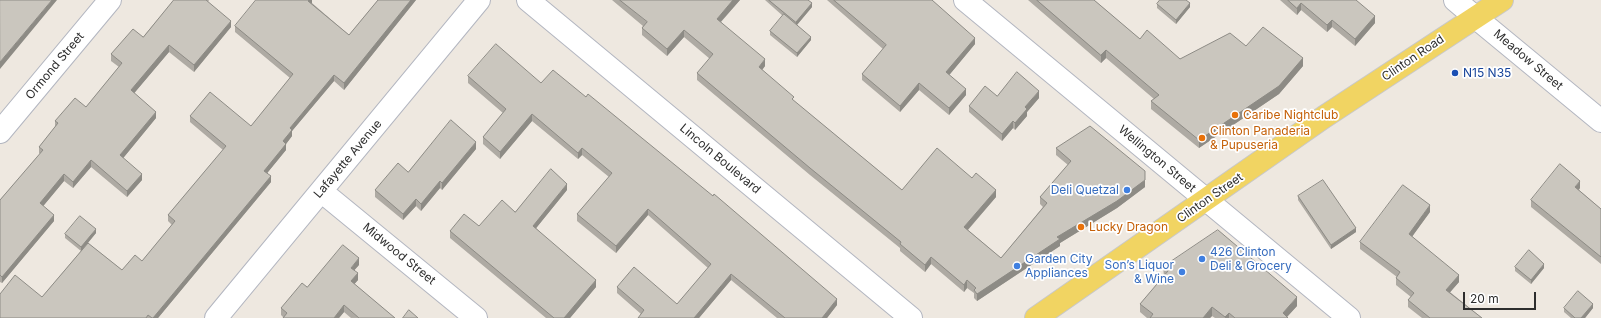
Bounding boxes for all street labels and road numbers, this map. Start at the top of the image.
street label: Meadow Street [1490,27,1566,93]
street label: Ormond Street [23,29,87,103]
street label: Clinton Road [1379,32,1447,84]
street label: Lafayette Avenue [311,117,385,201]
street label: Lincoln Boulevard [677,121,763,197]
street label: Wellington Street [1115,122,1199,196]
street label: Clinton Street [1174,170,1246,226]
street label: Midwood Street [360,220,438,288]

